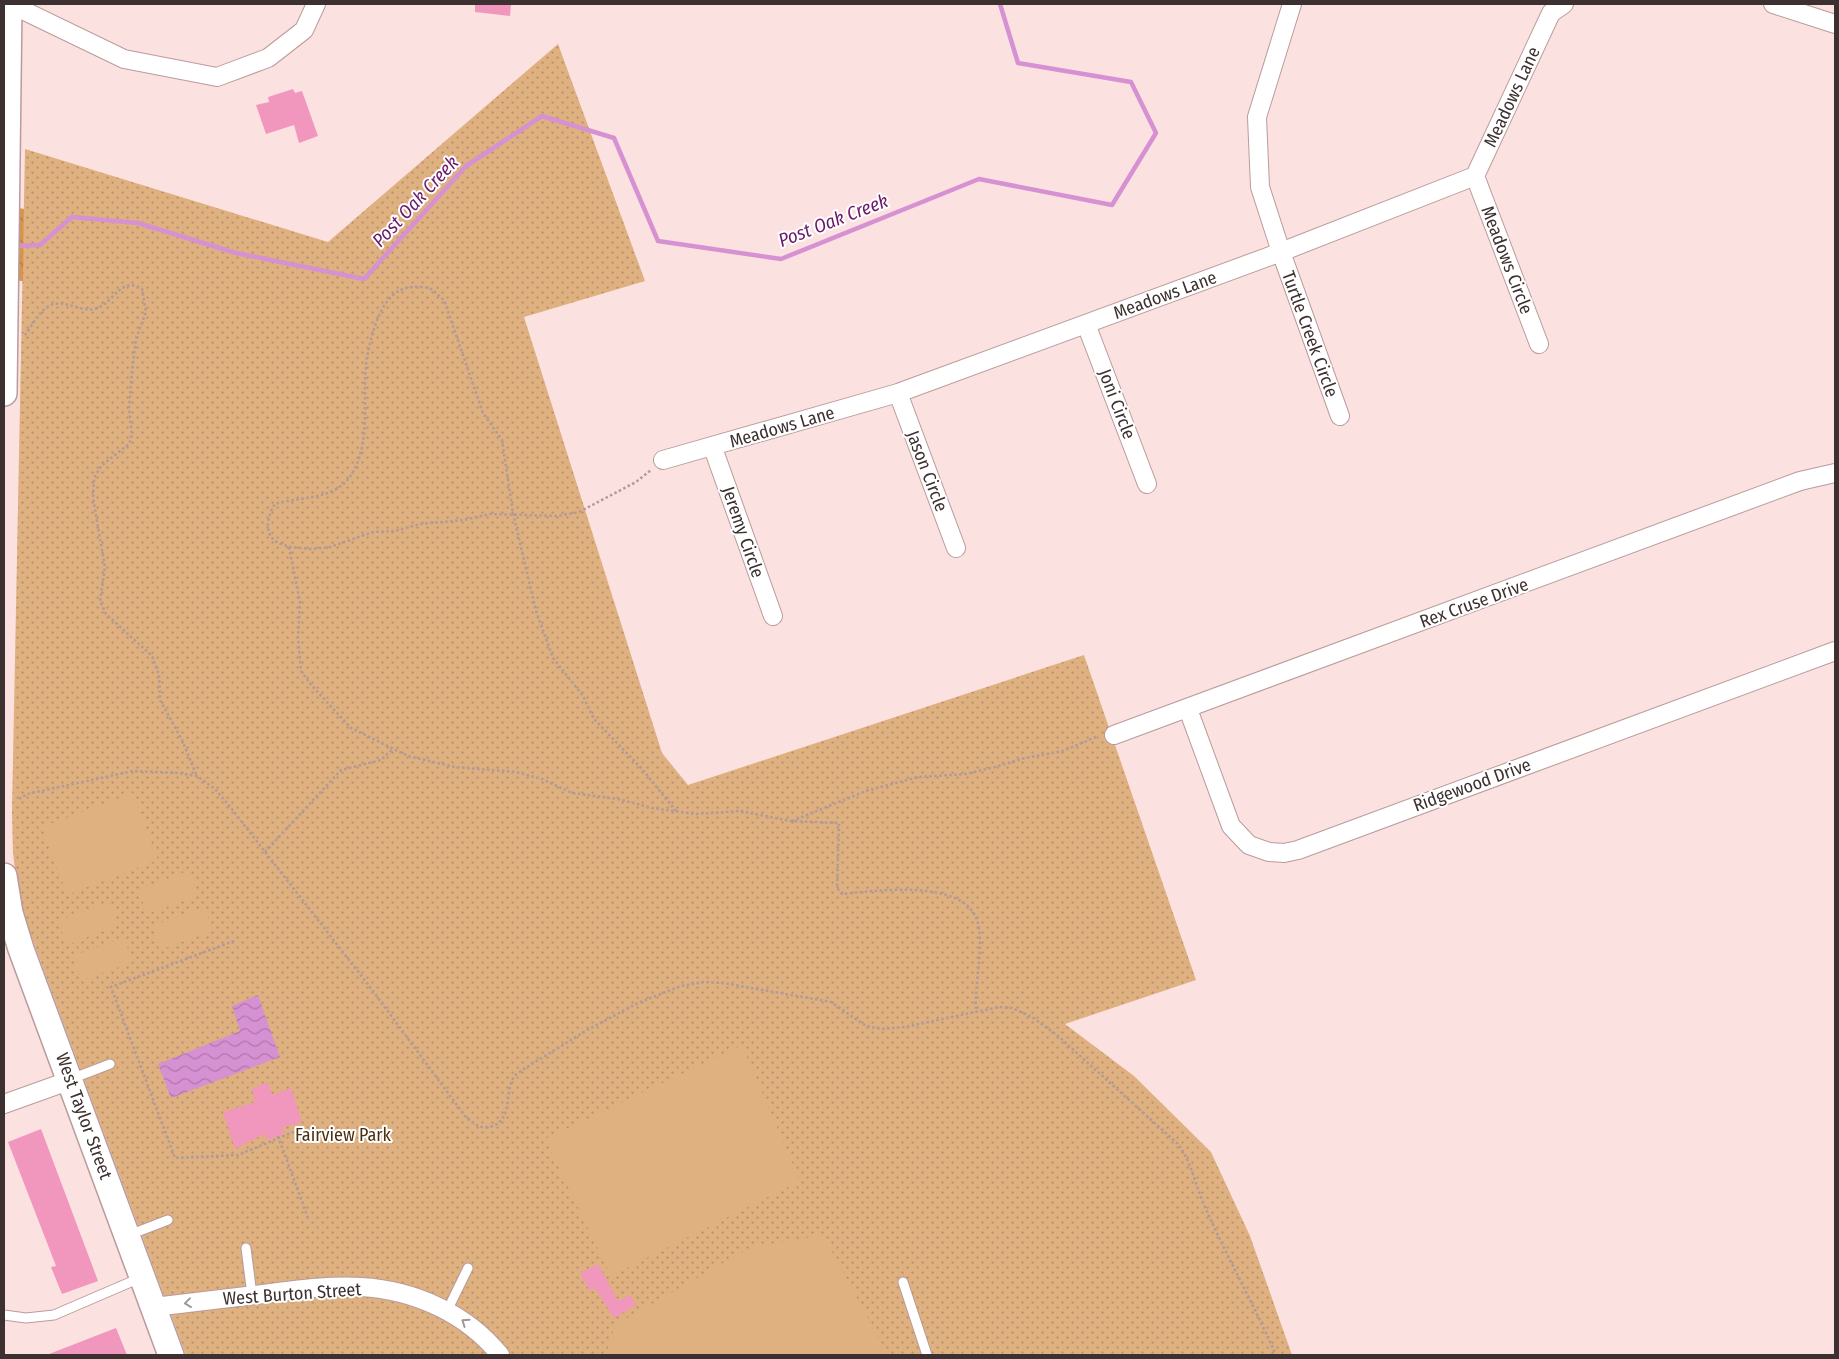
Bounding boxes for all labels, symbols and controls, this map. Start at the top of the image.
street label: Meadows Lane [1479,43,1545,151]
water label: Post Oak Creek [367,151,463,252]
water label: Post Oak Creek [775,189,891,252]
street label: Meadows Circle [1476,203,1538,317]
street label: Meadows Lane [1110,266,1220,324]
street label: Turtle Creek Circle [1277,268,1343,400]
street label: Joni Circle [1094,366,1140,442]
street label: Meadows Lane [727,401,837,452]
street label: Jason Circle [901,427,953,515]
street label: Jeremy Circle [717,483,769,581]
street label: Rex Cruse Drive [1417,573,1531,633]
street label: Ridgewood Drive [1410,753,1534,817]
street label: West Taylor Street [51,1050,117,1182]
park label: Fairview Park [295,1124,392,1146]
street label: West Burton Street [222,1278,362,1310]
one-way arrow [184,1297,192,1308]
one-way arrow [461,1319,471,1328]

